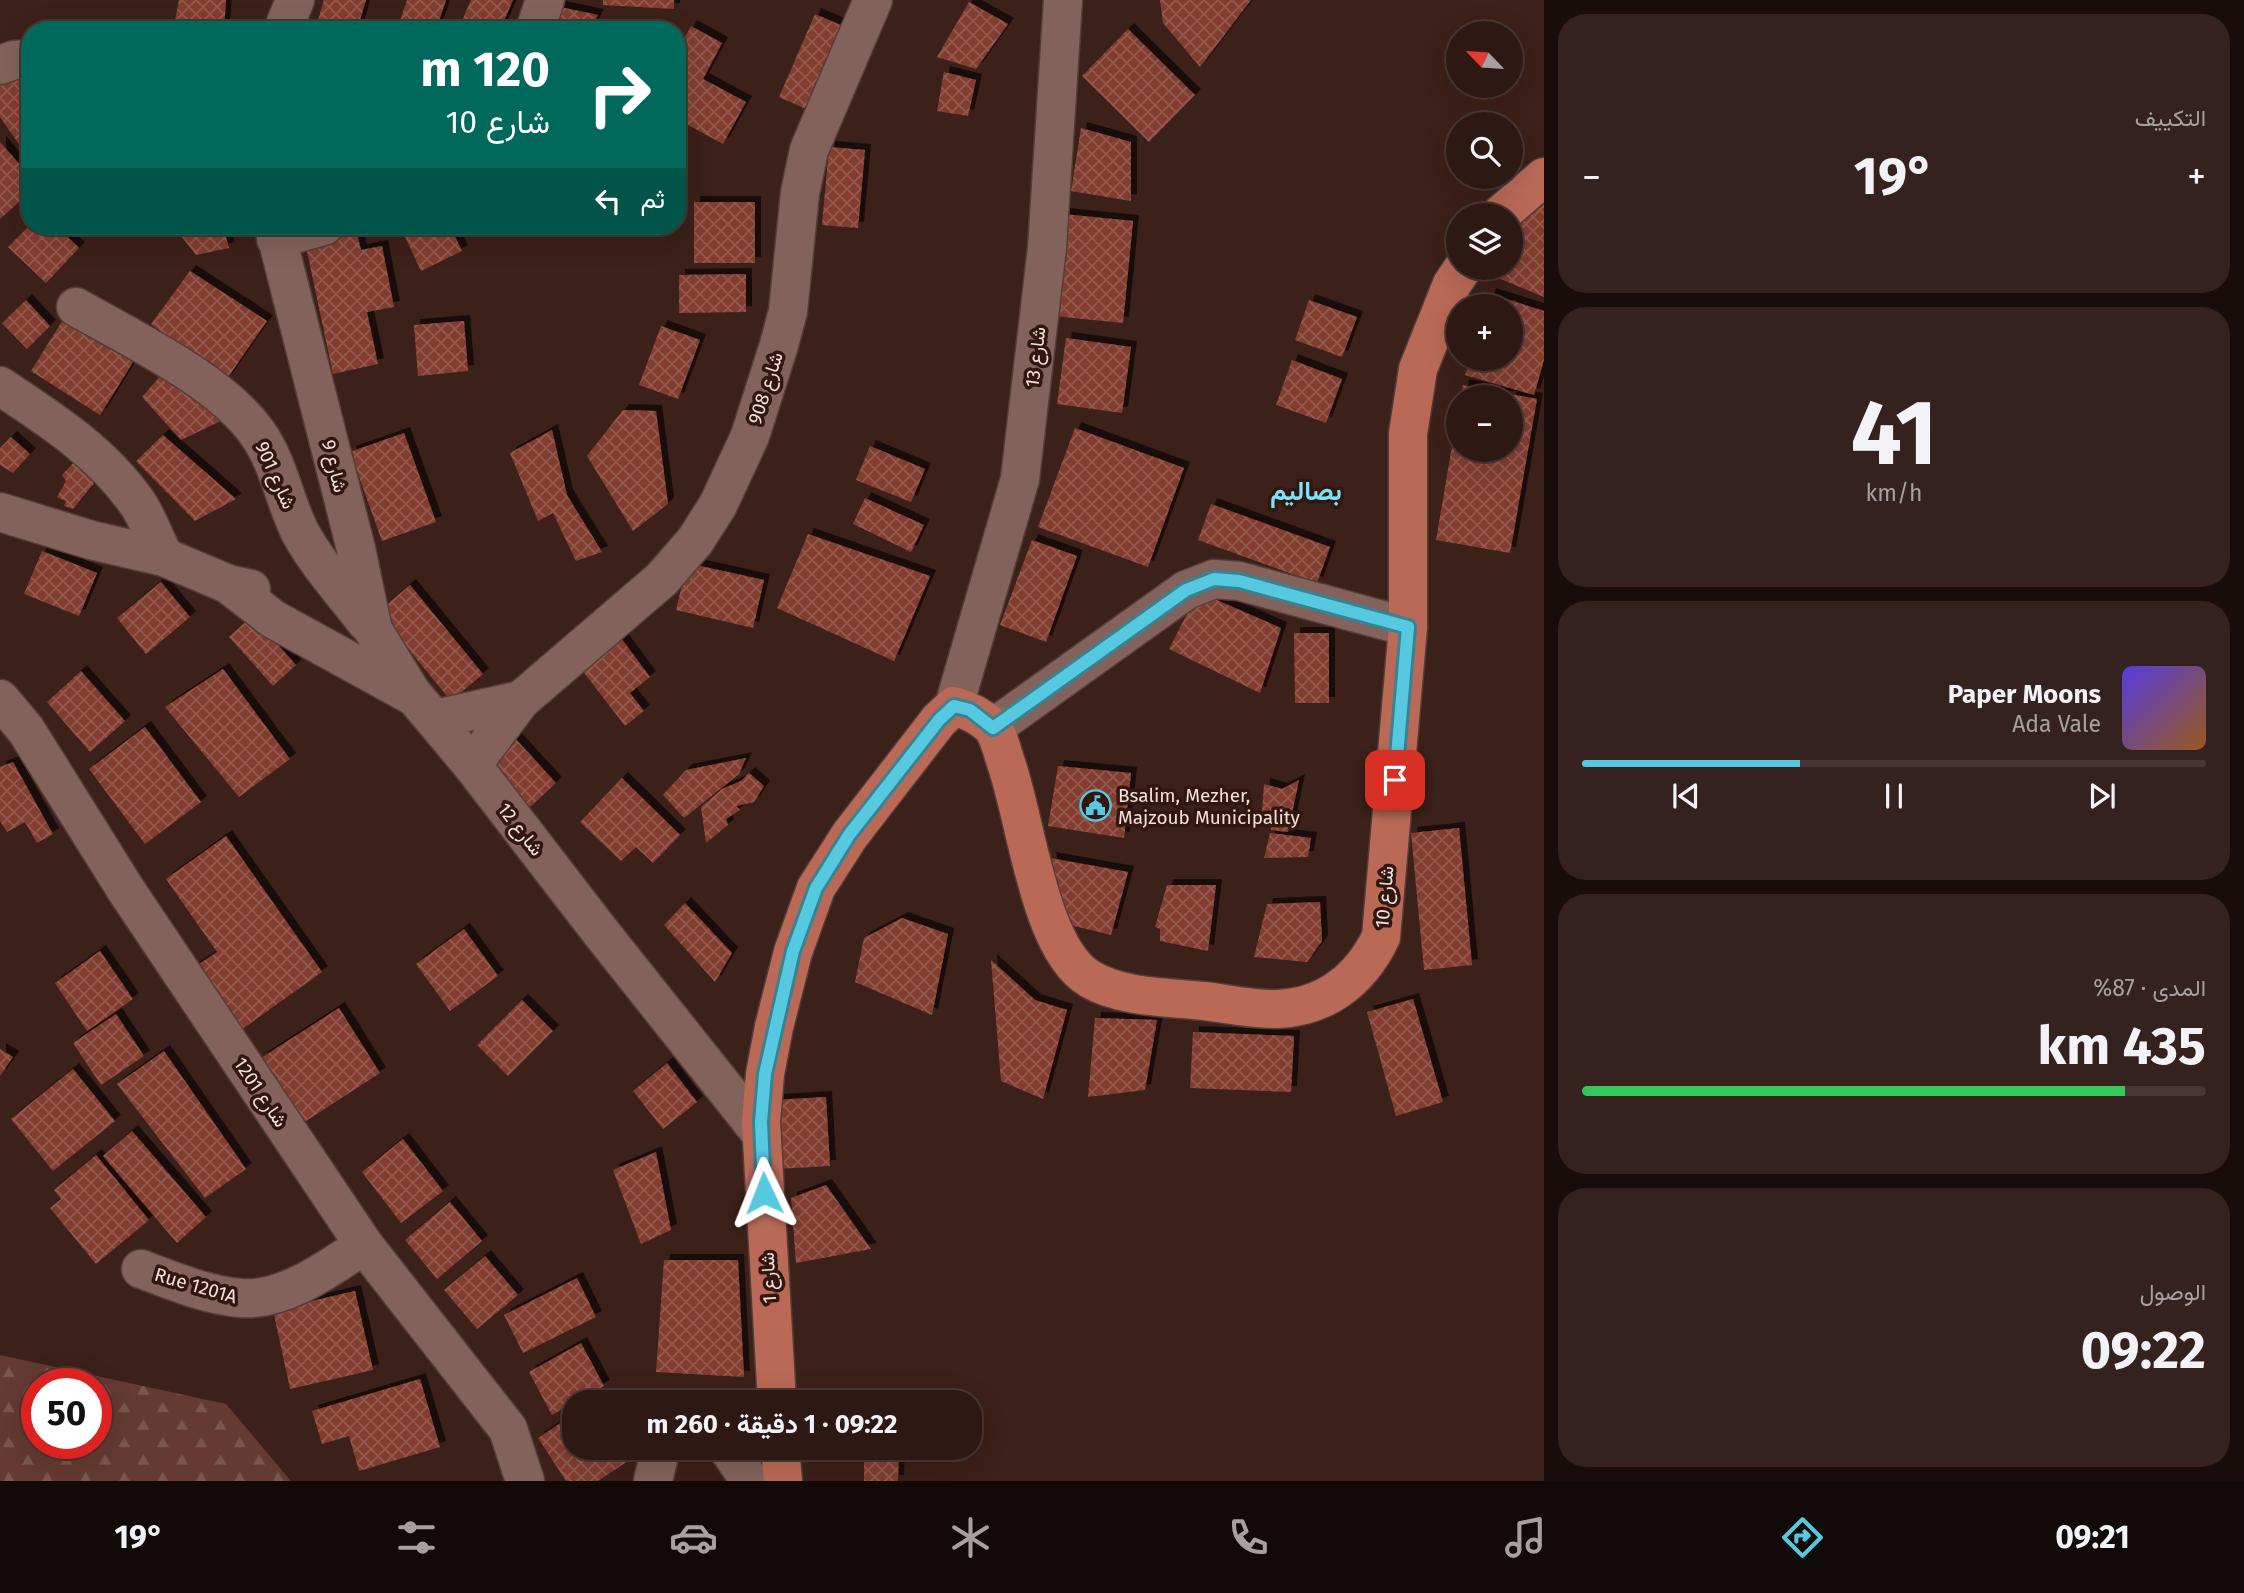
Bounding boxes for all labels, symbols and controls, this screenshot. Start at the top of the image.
north arrow [1446,21,1522,98]
map controls [1446,21,1523,462]
text: 120 m [420,40,550,99]
icon: right [574,49,665,140]
text: شارع 10 [445,103,550,141]
text: التكييف [2135,104,2206,132]
button: search [1446,112,1523,189]
text: 19° [1854,145,1934,208]
text: − [1582,154,1601,200]
text: + [2187,154,2206,200]
icon: left [589,182,627,220]
text: ثم [641,184,665,215]
button: layers [1446,203,1523,280]
button: + [1446,294,1523,371]
street label: شارع 13 [1020,325,1052,389]
street label: شارع 908 [743,349,789,427]
text: 41 [1850,379,1938,488]
button: − [1446,385,1523,462]
street label: شارع 901 [250,438,301,513]
street label: شارع 9 [316,438,352,495]
district label: بصاليم [1270,476,1342,508]
text: km/h [1866,479,1922,507]
text: Paper Moons [1948,679,2101,710]
text: Ada Vale [2012,710,2101,738]
pin [1365,750,1425,810]
icon: arrive [1376,761,1414,799]
icon: previous [1667,777,1705,815]
icon: pause [1875,777,1913,815]
icon: next [2083,777,2121,815]
place label: Bsalim, Mezher, Majzoub Municipality [1118,784,1301,829]
public building icon: Bsalim, Mezher, Majzoub Municipality [1078,789,1112,823]
street label: شارع 12 [492,798,548,861]
street label: شارع 10 [1370,865,1400,929]
text: المدى · 87% [2093,974,2206,1002]
text: 435 km [2038,1015,2206,1078]
street label: شارع 1201 [228,1053,292,1132]
position arrow [727,1156,801,1230]
street label: شارع 1 [756,1252,782,1304]
street label: Rue 1201A [152,1263,240,1308]
text: الوصول [2140,1278,2206,1306]
text: 09:22 [2081,1319,2206,1382]
speed limit sign: 50 [21,1368,112,1459]
text: 09:22 · 1 دقيقة · 260 m [647,1409,897,1440]
icon: filters [392,1513,441,1562]
icon: car [669,1513,718,1562]
icon: climate [946,1513,995,1562]
icon: phone [1224,1513,1273,1562]
icon: music [1501,1513,1550,1562]
icon: directions [1778,1513,1827,1562]
text: 19° [114,1518,164,1556]
text: 09:21 [2055,1518,2130,1556]

